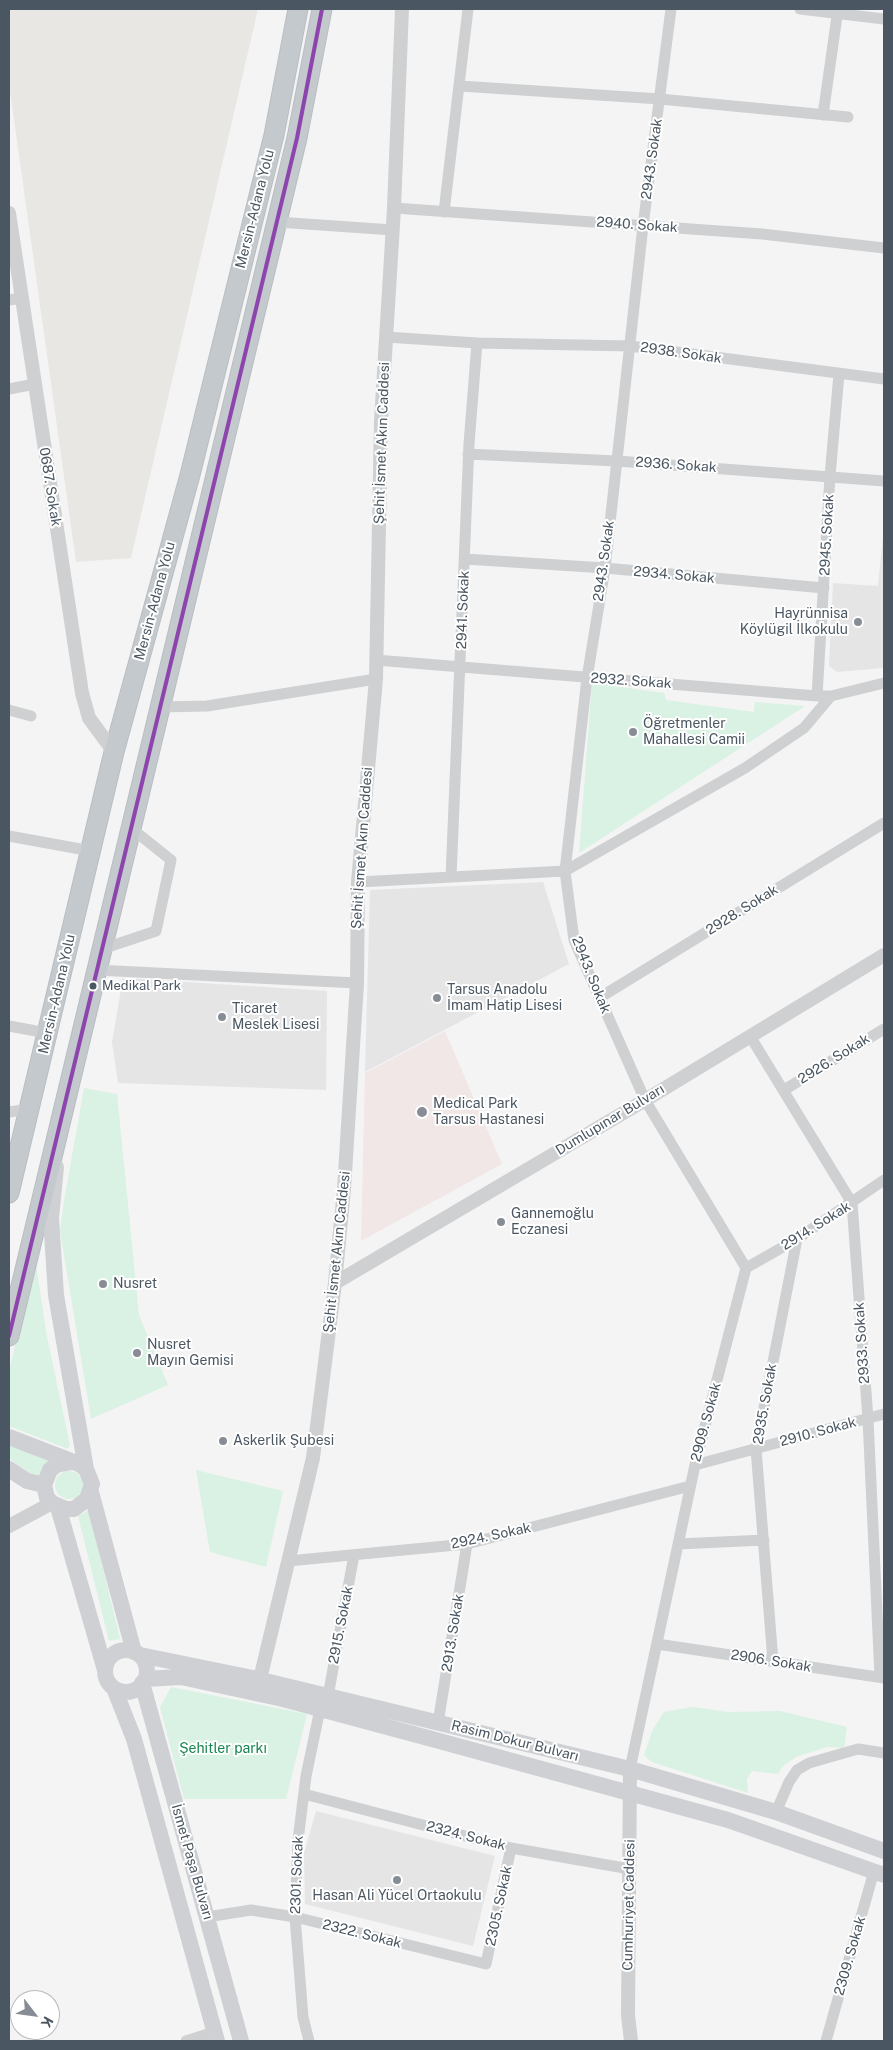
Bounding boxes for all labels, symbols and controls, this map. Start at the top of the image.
street label: 2943. Sokak [638,117,666,201]
street label: Mersin-Adana Yolu [232,148,278,270]
street label: 2940. Sokak [596,214,678,236]
street label: 2938. Sokak [639,339,723,367]
street label: Şehit İsmet Akın Caddesi [371,362,393,524]
street label: 0687. Sokak [35,446,65,528]
street label: 2936. Sokak [635,454,717,476]
street label: 2945. Sokak [816,494,838,576]
street label: 2943. Sokak [590,519,618,603]
street label: Mersin-Adana Yolu [131,540,179,662]
street label: 2934. Sokak [633,563,715,587]
street label: 2941. Sokak [453,570,473,650]
place label: Hayrünnisa Köylügil İlkokulu [740,606,848,638]
marker: Hayrünnisa Köylügil İlkokulu [852,616,864,628]
street label: 2932. Sokak [590,670,672,692]
place label: Öğretmenler Mahallesi Camii [643,716,745,749]
marker: Öğretmenler Mahallesi Camii [627,726,639,738]
street label: Şehit İsmet Akın Caddesi [348,766,376,930]
street label: 2928. Sokak [703,881,781,939]
street label: Mersin-Adana Yolu [35,933,79,1055]
street label: 2943. Sokak [568,934,614,1016]
place label: Medikal Park [102,978,181,994]
marker: Medikal Park [88,981,98,991]
place label: Tarsus Anadolu İmam Hatip Lisesi [447,982,562,1014]
marker: Tarsus Anadolu İmam Hatip Lisesi [431,992,443,1004]
place label: Ticaret Meslek Lisesi [232,1001,319,1034]
marker: Ticaret Meslek Lisesi [216,1011,228,1023]
street label: 2926. Sokak [795,1030,873,1088]
street label: Dumlupınar Bulvarı [553,1081,667,1159]
place label: Medical Park Tarsus Hastanesi [433,1096,544,1128]
marker: Medical Park Tarsus Hastanesi [415,1105,429,1119]
street label: Şehit İsmet Akın Caddesi [320,1170,354,1334]
street label: 2914. Sokak [778,1198,854,1254]
place label: Gannemoğlu Eczanesi [511,1206,594,1238]
marker: Gannemoğlu Eczanesi [495,1216,507,1228]
place label: Nusret [113,1276,157,1292]
marker: Nusret [97,1278,109,1290]
street label: 2933. Sokak [851,1302,873,1384]
place label: Nusret Mayın Gemisi [147,1337,234,1370]
marker: Nusret Mayın Gemisi [131,1347,143,1359]
street label: 2935. Sokak [750,1362,780,1446]
street label: 2909. Sokak [687,1381,725,1463]
street label: 2910. Sokak [778,1414,858,1450]
place label: Askerlik Şubesi [233,1433,334,1449]
marker: Askerlik Şubesi [217,1435,229,1447]
street label: 2924. Sokak [449,1519,533,1553]
street label: 2915. Sokak [325,1585,357,1665]
street label: 2913. Sokak [439,1593,467,1673]
street label: 2906. Sokak [730,1646,812,1676]
street label: Rasim Dokur Bulvarı [450,1717,580,1765]
park label: Şehitler parkı [179,1741,267,1757]
street label: İsmet Paşa Bulvarı [167,1802,217,1922]
street label: 2324. Sokak [424,1818,508,1854]
street label: 2301. Sokak [287,1836,307,1914]
street label: Cumhuriyet Caddesi [619,1839,639,1971]
street label: 2305. Sokak [482,1864,516,1948]
marker: Hasan Ali Yücel Ortaokulu [391,1874,403,1886]
place label: Hasan Ali Yücel Ortaokulu [312,1888,482,1904]
street label: 2309. Sokak [831,1915,869,1997]
street label: 2322. Sokak [321,1916,403,1952]
north arrow [10,1990,60,2040]
text: K [38,2014,57,2030]

